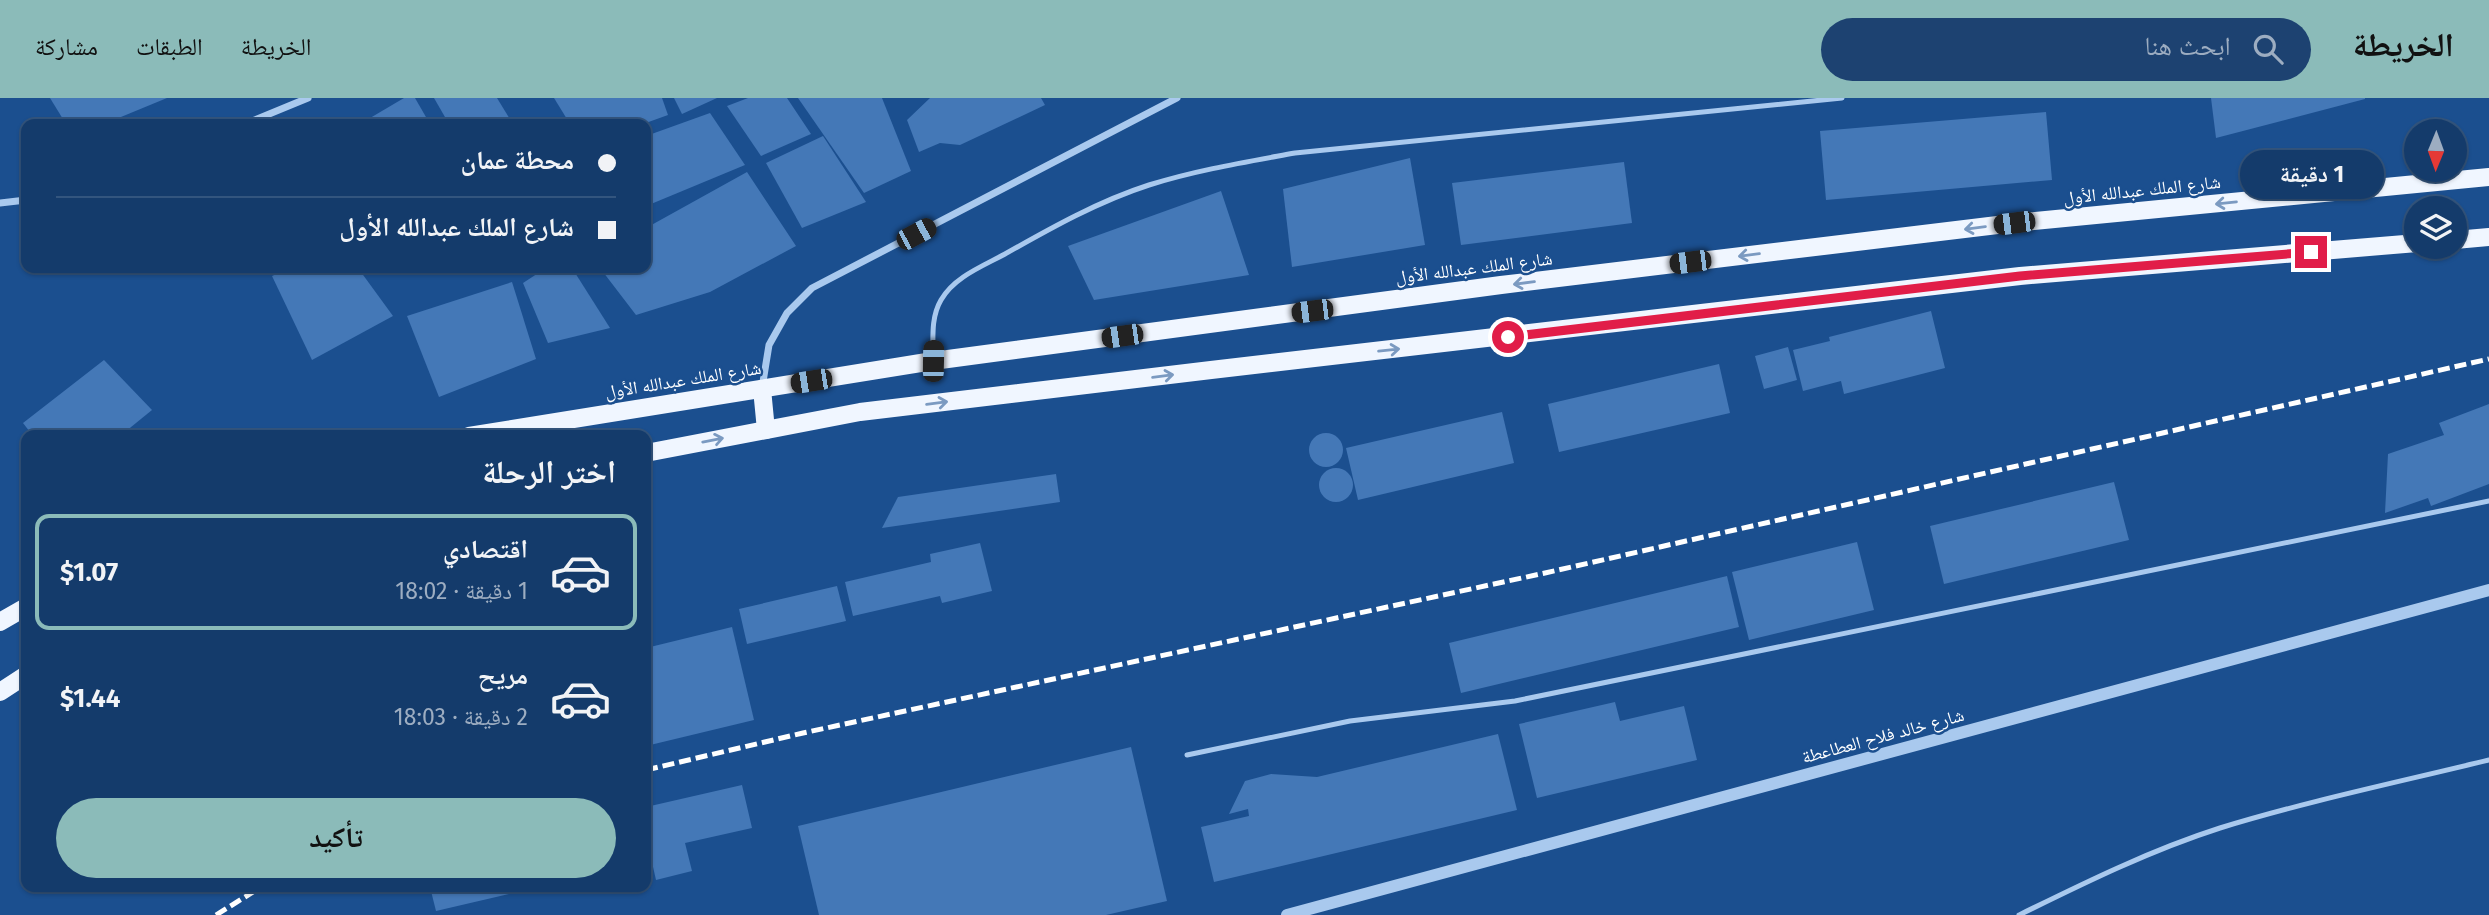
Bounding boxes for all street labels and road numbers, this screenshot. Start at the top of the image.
street label: شارع الملك عبدالله الأول [2062,171,2222,209]
street label: شارع الملك عبدالله الأول [1394,247,1554,289]
street label: شارع الملك عبدالله الأول [603,357,763,403]
street label: شارع خالد فلاح العطاعطة [1800,704,1967,769]

